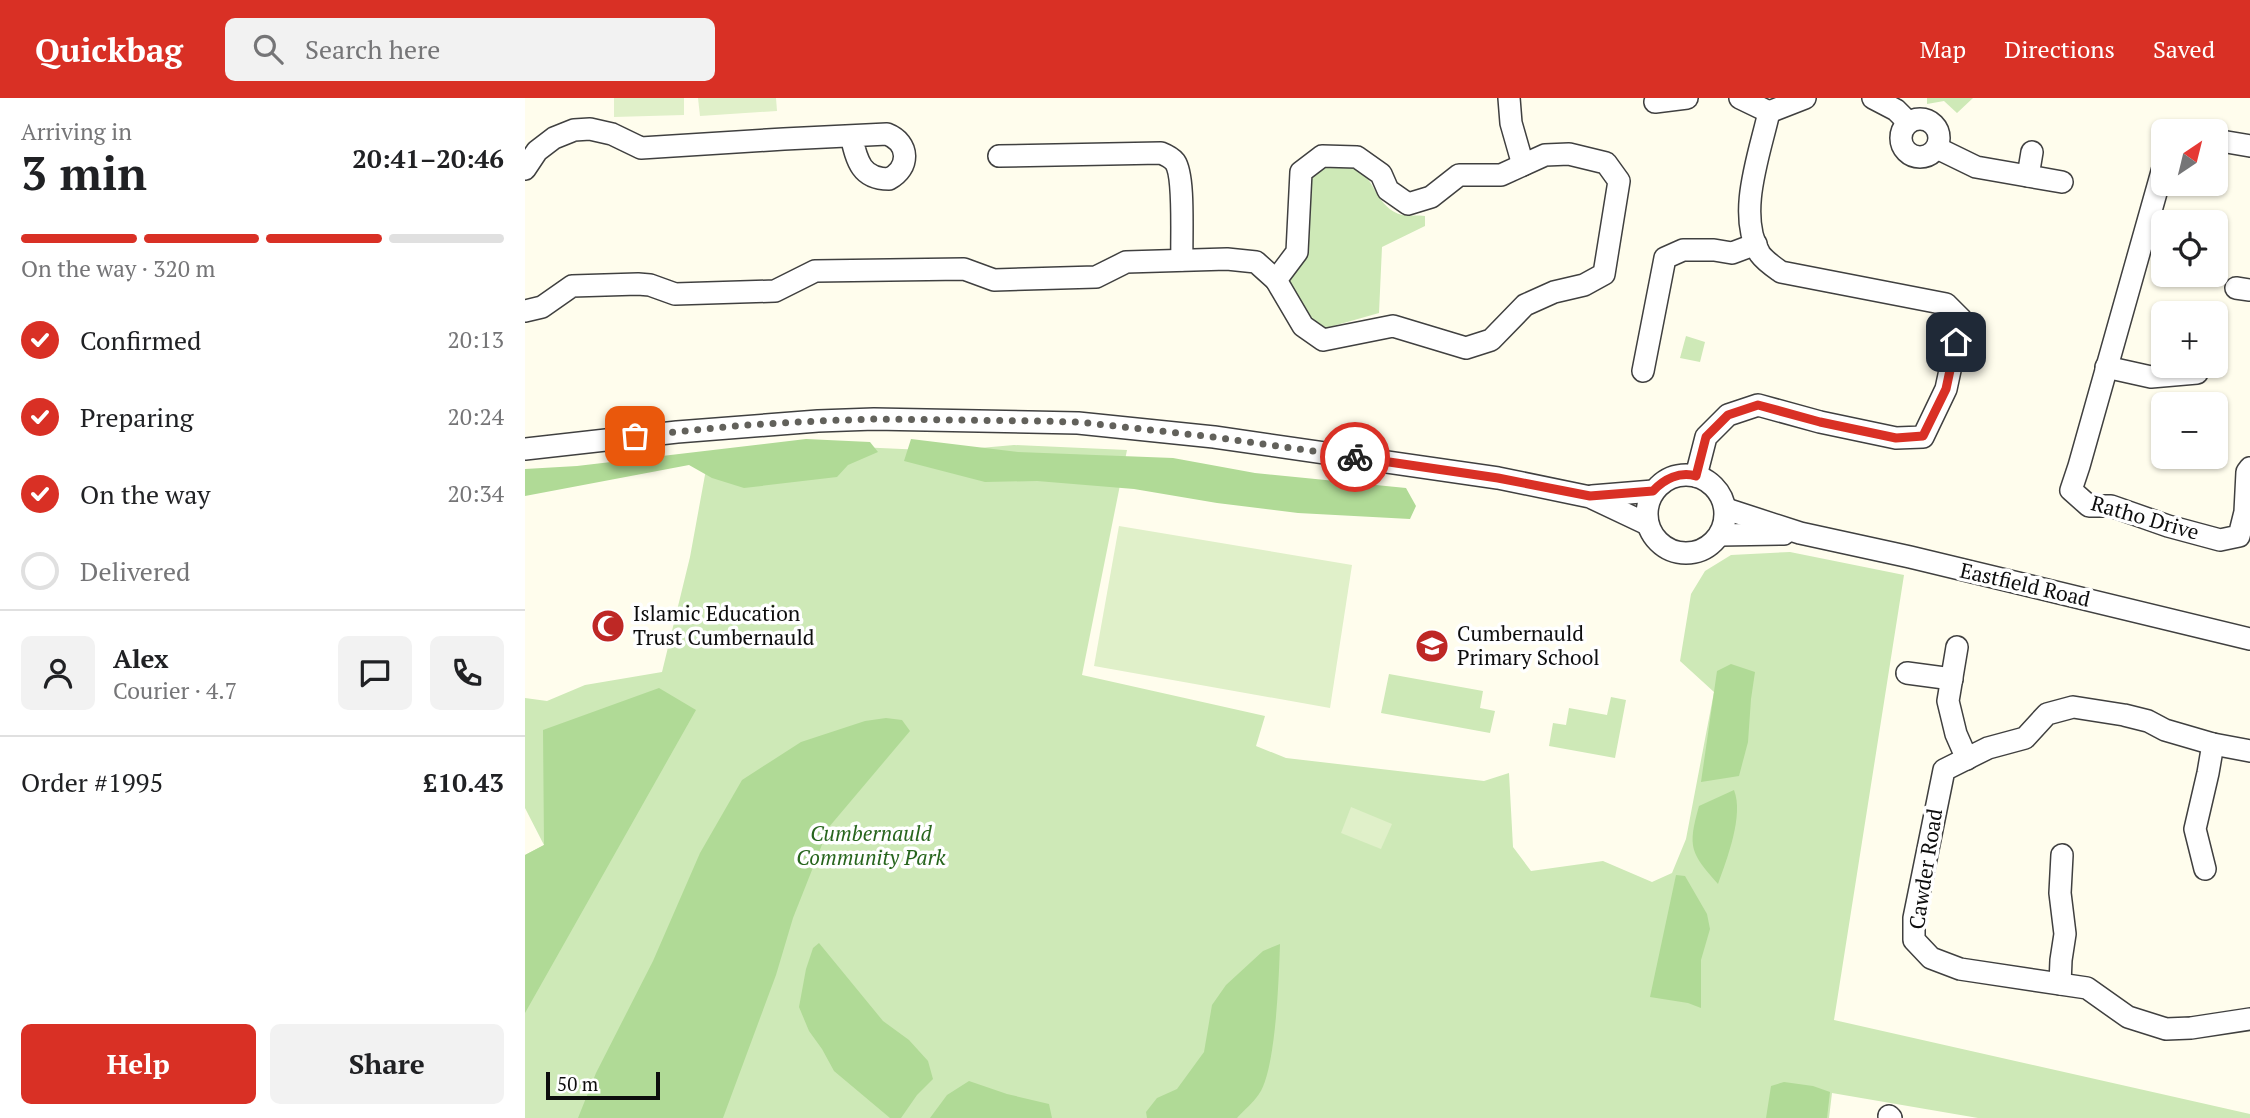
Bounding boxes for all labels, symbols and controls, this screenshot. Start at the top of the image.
search box [225,18,715,81]
text: Quickbag [35,28,183,71]
icon: search [249,30,287,68]
text: Search here [305,32,440,66]
text: Map [1920,33,1966,65]
text: Directions [2004,33,2115,65]
text: Saved [2153,33,2215,65]
text: Arriving in [21,116,132,147]
north arrow [2151,119,2228,196]
map controls [2151,119,2228,469]
text: 20:41–20:46 [352,141,504,175]
text: 3 min [21,142,147,203]
button: locate [2151,210,2228,287]
text: On the way · 320 m [21,253,215,284]
button: + [2151,301,2228,378]
pin [1926,312,1986,372]
icon: check [21,321,59,359]
text: Confirmed [80,323,201,357]
icon: home [1937,323,1975,361]
text: 20:13 [447,324,504,355]
button: − [2151,392,2228,469]
icon: check [21,398,59,436]
text: Preparing [80,400,193,434]
text: 20:24 [447,401,504,432]
pin [605,406,665,466]
icon: bag [616,417,654,455]
courier [1320,422,1390,492]
icon: bike [1336,438,1374,476]
icon: check [21,475,59,513]
text: On the way [80,477,211,511]
text: 20:34 [447,478,504,509]
street label: Ratho Drive [2088,488,2202,546]
text: Delivered [80,554,190,588]
street label: Eastfield Road [1957,555,2093,613]
place label: Islamic Education Trust Cumbernauld [633,599,815,651]
mosque icon: Islamic Education Trust Cumbernauld [589,607,627,645]
place label: Cumbernauld Primary School [1457,619,1600,671]
school or university icon: Cumbernauld Primary School [1413,627,1451,665]
button: person [21,636,95,710]
button: chat [338,636,412,710]
button: phone [430,636,504,710]
text: Alex [113,641,169,675]
text: Courier · 4.7 [113,675,237,706]
text: Order #1995 [21,765,163,799]
text: £10.43 [423,765,504,799]
street label: Cawder Road [1902,806,1948,931]
park label: Cumbernauld Community Park [796,819,947,871]
button: Help [21,1024,256,1104]
button: Share [270,1024,504,1104]
scale bar [546,1069,660,1101]
text: 50 m [557,1071,598,1096]

